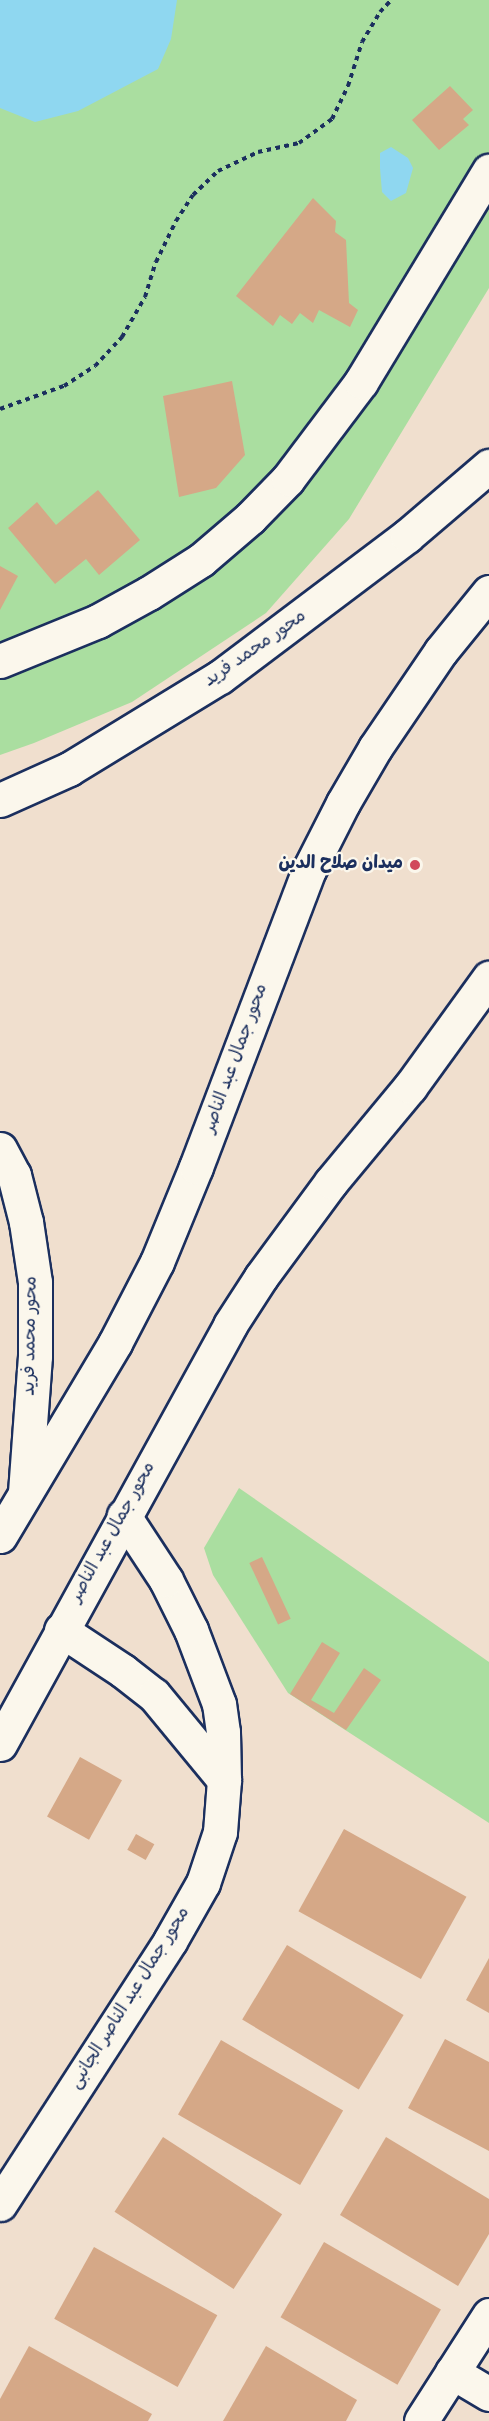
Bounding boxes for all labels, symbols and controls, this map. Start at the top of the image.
street label: محور محمد فريد [201,607,311,693]
place label: ميدان صلاح الدين [279,854,403,876]
marker: ميدان صلاح الدين [408,858,422,872]
street label: محور جمال عبد الناصر [200,982,274,1136]
street label: محور محمد فريد [20,1276,44,1396]
street label: محور جمال عبد الناصر [66,1459,162,1607]
street label: محور جمال عبد الناصر الجانبى [66,1904,196,2094]

